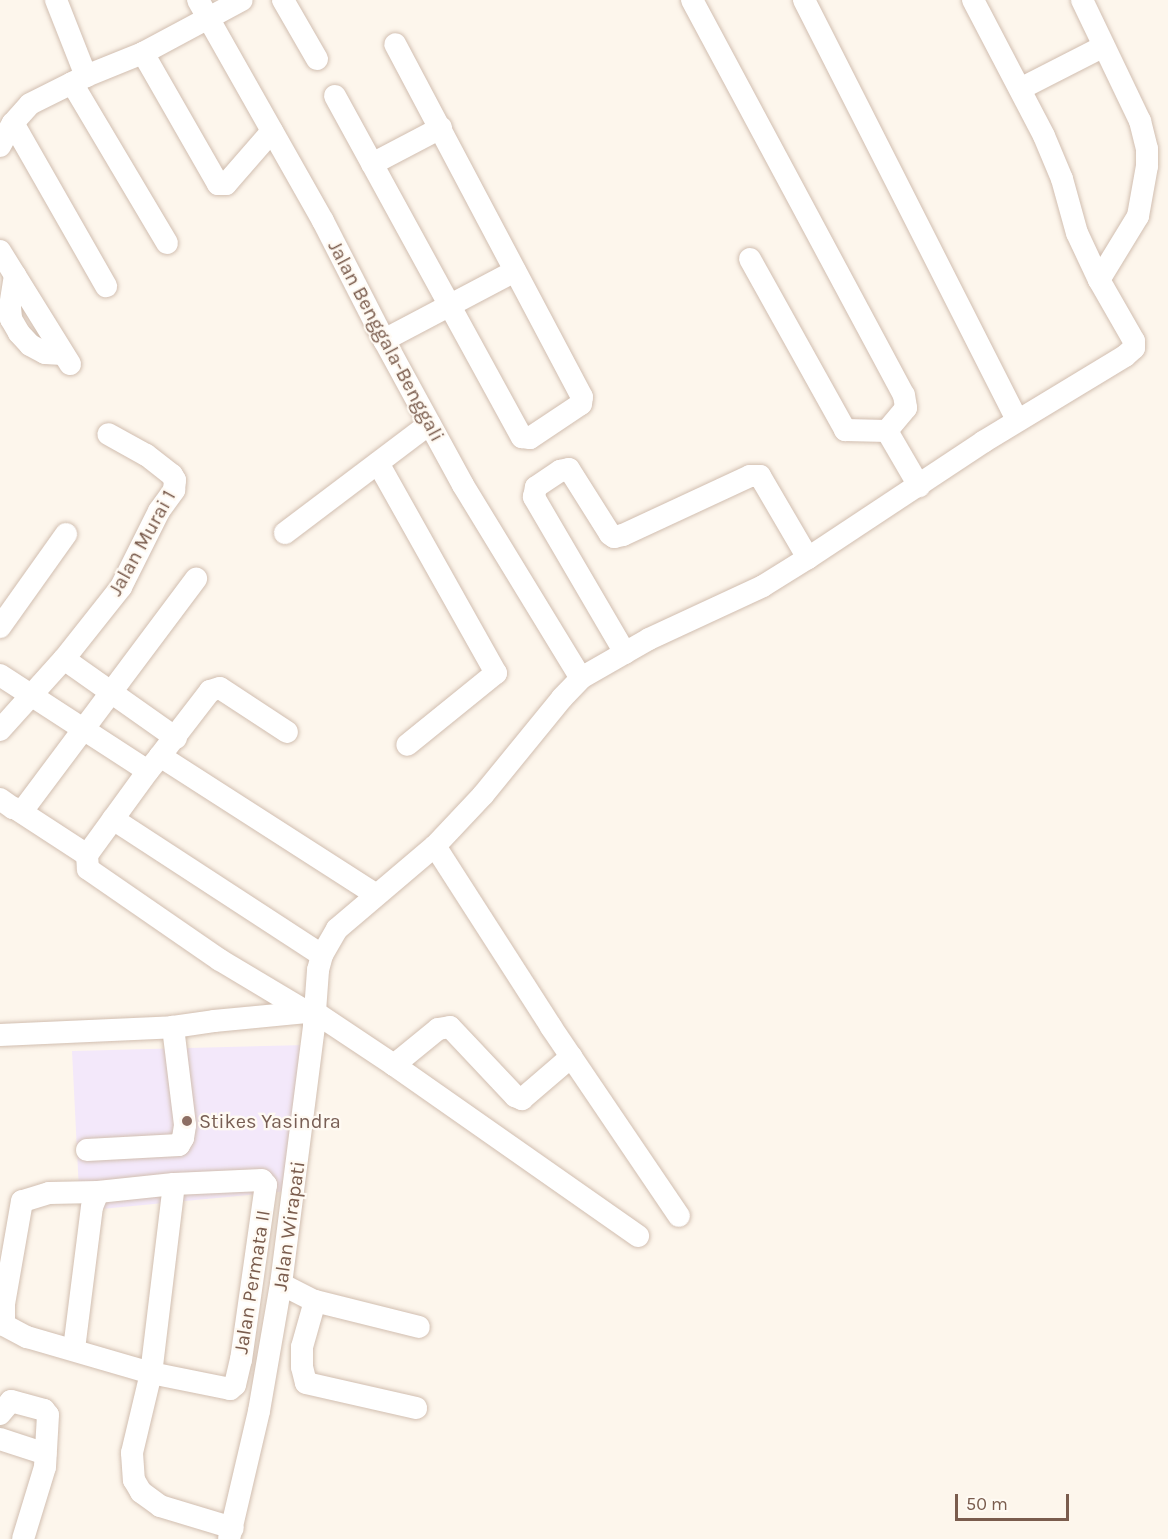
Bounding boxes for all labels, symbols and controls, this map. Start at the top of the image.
street label: Jalan Benggala-Benggali [323,236,449,446]
street label: Jalan Murai 1 [103,486,181,600]
place label: Stikes Yasindra [199,1109,341,1133]
marker: Stikes Yasindra [180,1114,194,1128]
street label: Jalan Wirapati [268,1160,310,1292]
street label: Jalan Permata II [229,1208,275,1356]
scale bar [958,1482,1072,1520]
text: 50 m [966,1493,1008,1515]

